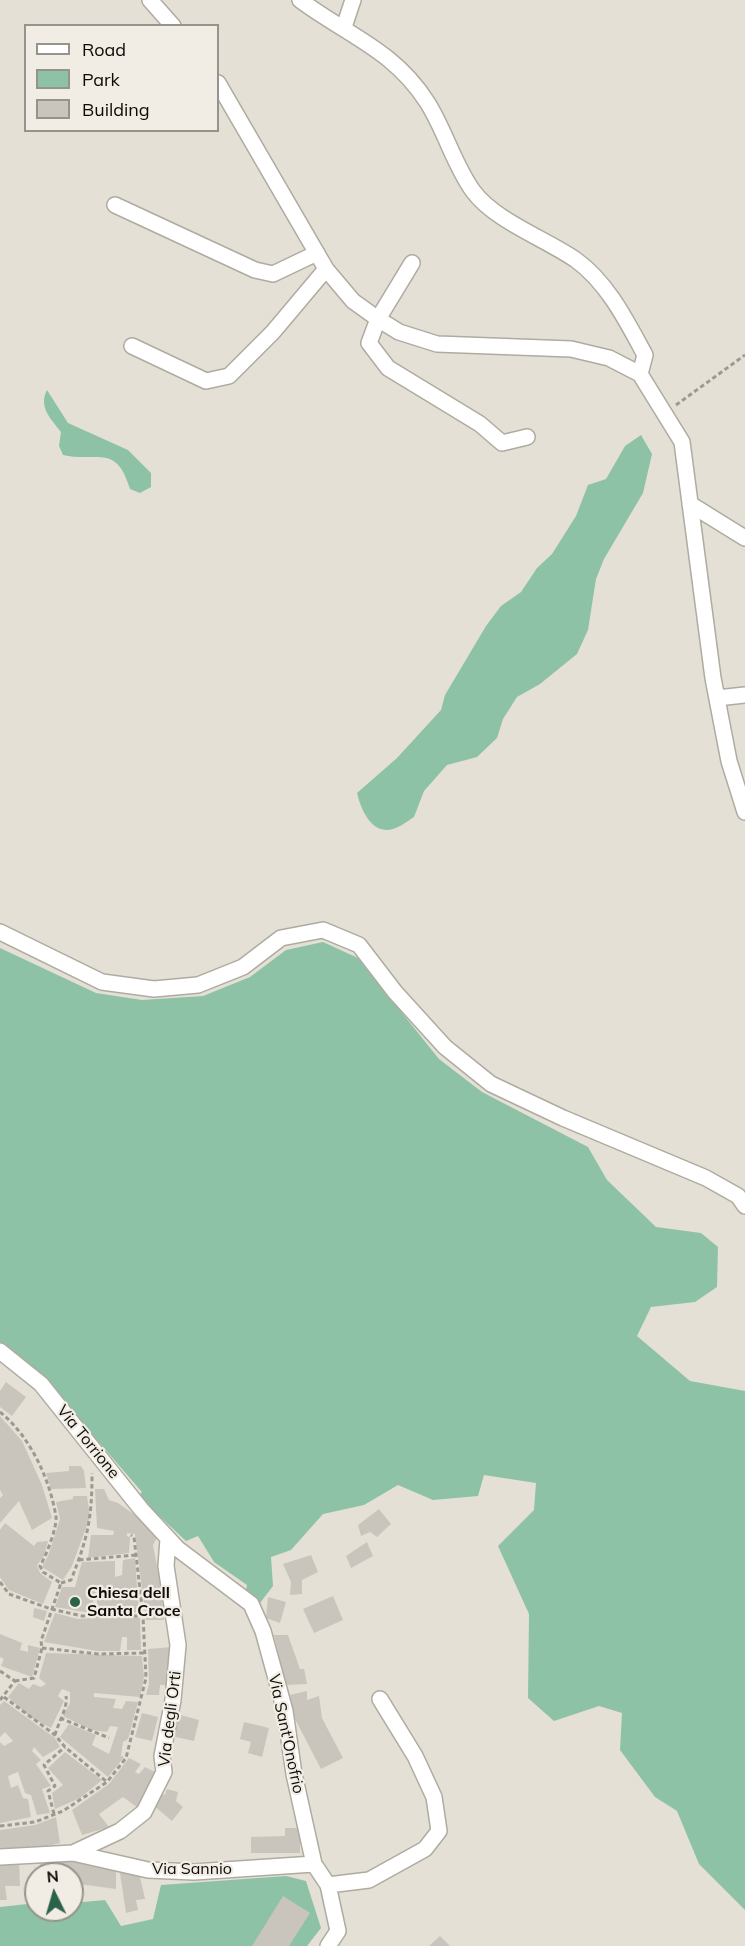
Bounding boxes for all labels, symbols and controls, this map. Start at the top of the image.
legend [24,24,219,132]
text: Road [82,38,126,61]
text: Park [82,68,120,91]
text: Building [82,98,150,121]
street label: Via Torrione [53,1401,123,1483]
place label: Chiesa dell Santa Croce [87,1583,181,1621]
marker: Chiesa dell Santa Croce [68,1595,82,1609]
street label: Via degli Orti [155,1670,185,1768]
street label: Via Sant'Onofrio [264,1672,308,1796]
street label: Via Sannio [152,1859,232,1879]
north arrow [24,1862,84,1922]
text: N [46,1866,60,1887]

